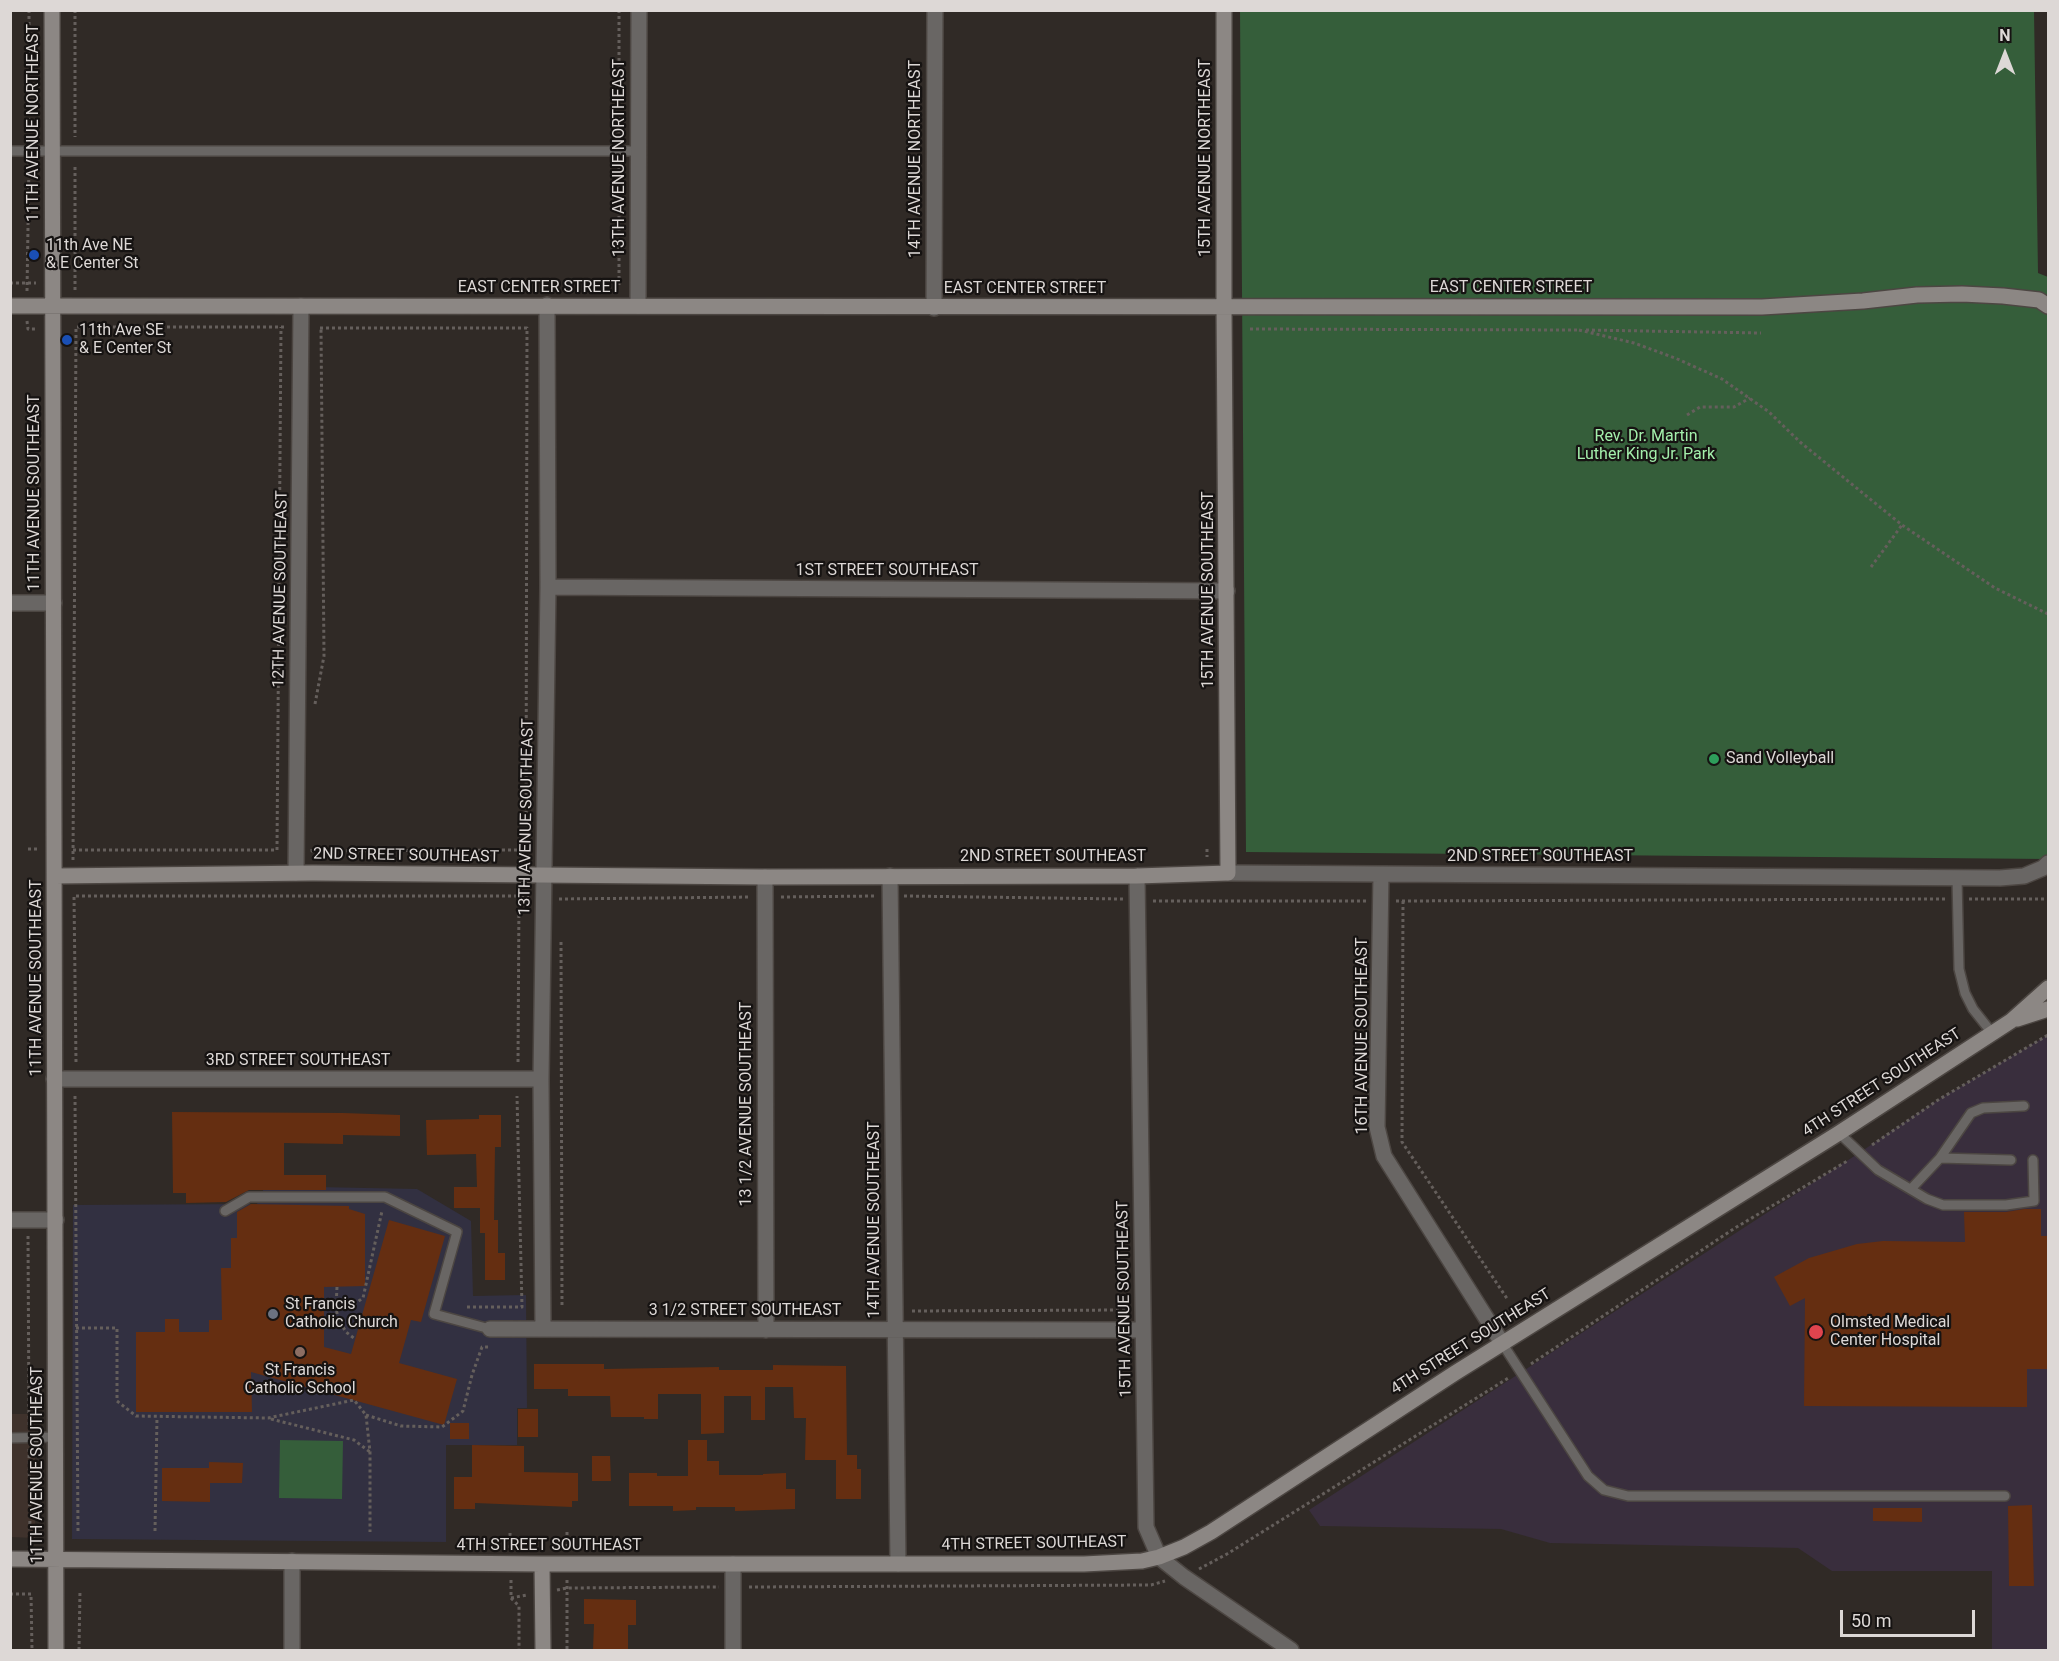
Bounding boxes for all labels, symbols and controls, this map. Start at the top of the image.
street label: 11TH AVENUE NORTHEAST [24,24,44,222]
north arrow [1975,24,2035,84]
text: N [1999,26,2011,45]
street label: 13TH AVENUE NORTHEAST [610,59,630,257]
street label: 15TH AVENUE NORTHEAST [1196,59,1216,257]
street label: 14TH AVENUE NORTHEAST [906,60,926,258]
place label: 11th Ave NE & E Center St [46,236,139,274]
marker: 11th Ave NE & E Center St [27,248,41,262]
street label: EAST CENTER STREET [458,278,620,298]
street label: EAST CENTER STREET [1430,278,1592,298]
street label: EAST CENTER STREET [944,279,1106,299]
place label: 11th Ave SE & E Center St [79,321,172,359]
marker: 11th Ave SE & E Center St [60,333,74,347]
street label: 11TH AVENUE SOUTHEAST [25,394,45,592]
park label: Rev. Dr. Martin Luther King Jr. Park [1577,427,1715,465]
street label: 12TH AVENUE SOUTHEAST [270,490,292,688]
street label: 15TH AVENUE SOUTHEAST [1199,491,1219,689]
street label: 1ST STREET SOUTHEAST [795,561,979,581]
street label: 13TH AVENUE SOUTHEAST [516,718,538,916]
place label: Sand Volleyball [1726,749,1834,769]
marker: Sand Volleyball [1707,752,1721,766]
street label: 2ND STREET SOUTHEAST [313,845,499,867]
street label: 2ND STREET SOUTHEAST [960,847,1146,867]
street label: 2ND STREET SOUTHEAST [1447,847,1633,867]
street label: 11TH AVENUE SOUTHEAST [27,879,47,1077]
street label: 16TH AVENUE SOUTHEAST [1353,937,1373,1135]
street label: 13 1/2 AVENUE SOUTHEAST [737,1002,757,1206]
street label: 4TH STREET SOUTHEAST [1799,1025,1965,1141]
street label: 3RD STREET SOUTHEAST [206,1051,390,1071]
street label: 14TH AVENUE SOUTHEAST [865,1121,885,1319]
street label: 15TH AVENUE SOUTHEAST [1114,1200,1136,1398]
street label: 4TH STREET SOUTHEAST [1387,1285,1555,1399]
place label: St Francis Catholic Church [285,1295,398,1333]
street label: 3 1/2 STREET SOUTHEAST [649,1301,841,1321]
marker: St Francis Catholic Church [266,1307,280,1321]
place label: Olmsted Medical Center Hospital [1830,1313,1950,1351]
marker: Olmsted Medical Center Hospital [1807,1323,1825,1341]
marker: St Francis Catholic School [293,1345,307,1359]
place label: St Francis Catholic School [244,1361,356,1399]
street label: 11TH AVENUE SOUTHEAST [28,1366,48,1564]
street label: 4TH STREET SOUTHEAST [941,1533,1127,1555]
street label: 4TH STREET SOUTHEAST [456,1536,642,1556]
scale bar [1843,1598,1978,1636]
text: 50 m [1851,1610,1891,1631]

